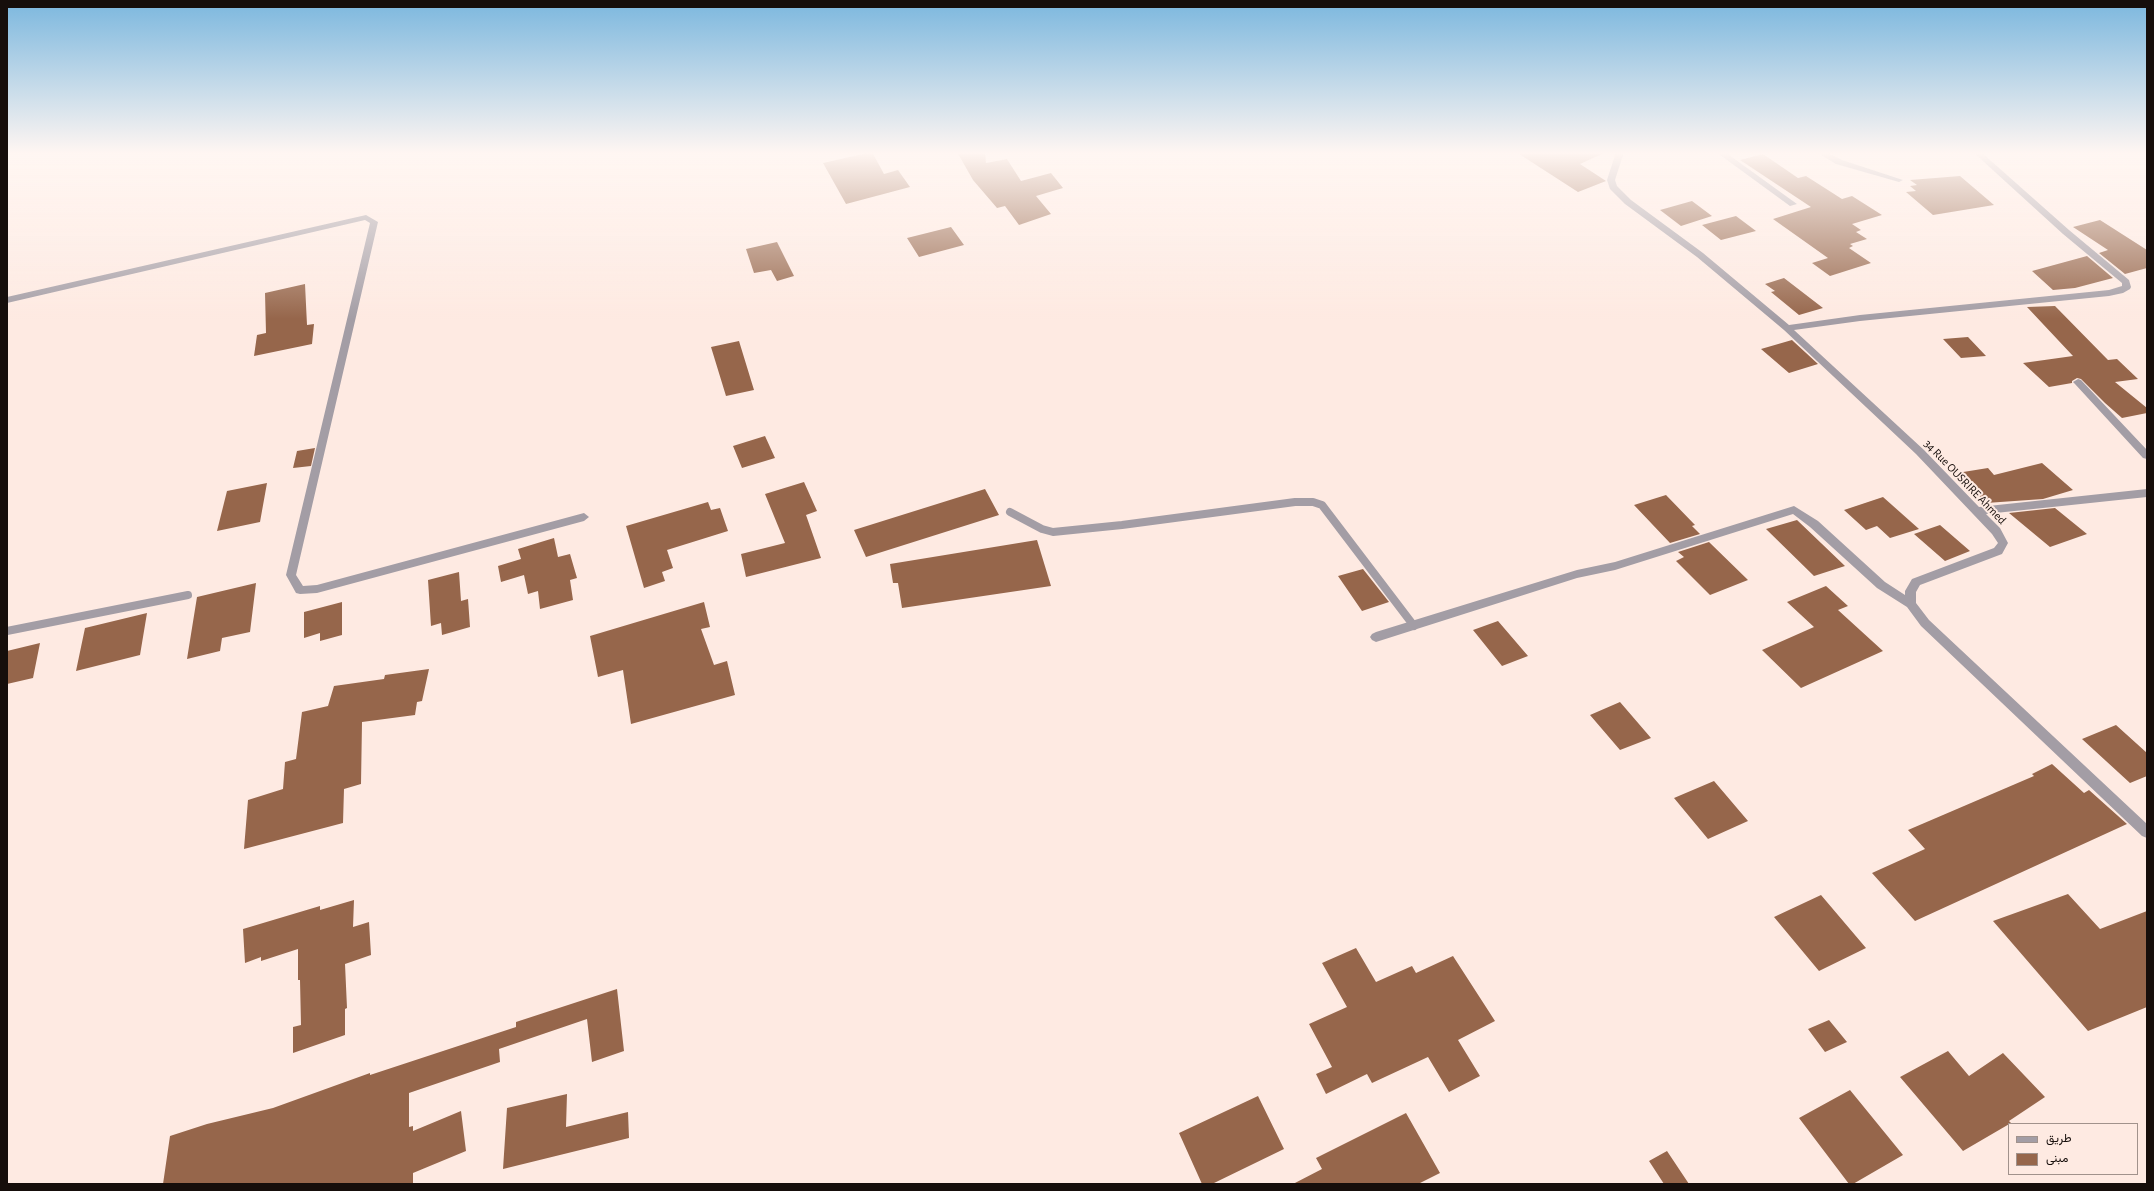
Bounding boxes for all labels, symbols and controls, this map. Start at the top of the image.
street label: 34 Rue OUSRIRE Ahmed [1921,437,2009,527]
legend [2008,1123,2138,1175]
text: طريق [2046,1132,2071,1144]
text: مبنى [2046,1152,2068,1164]

